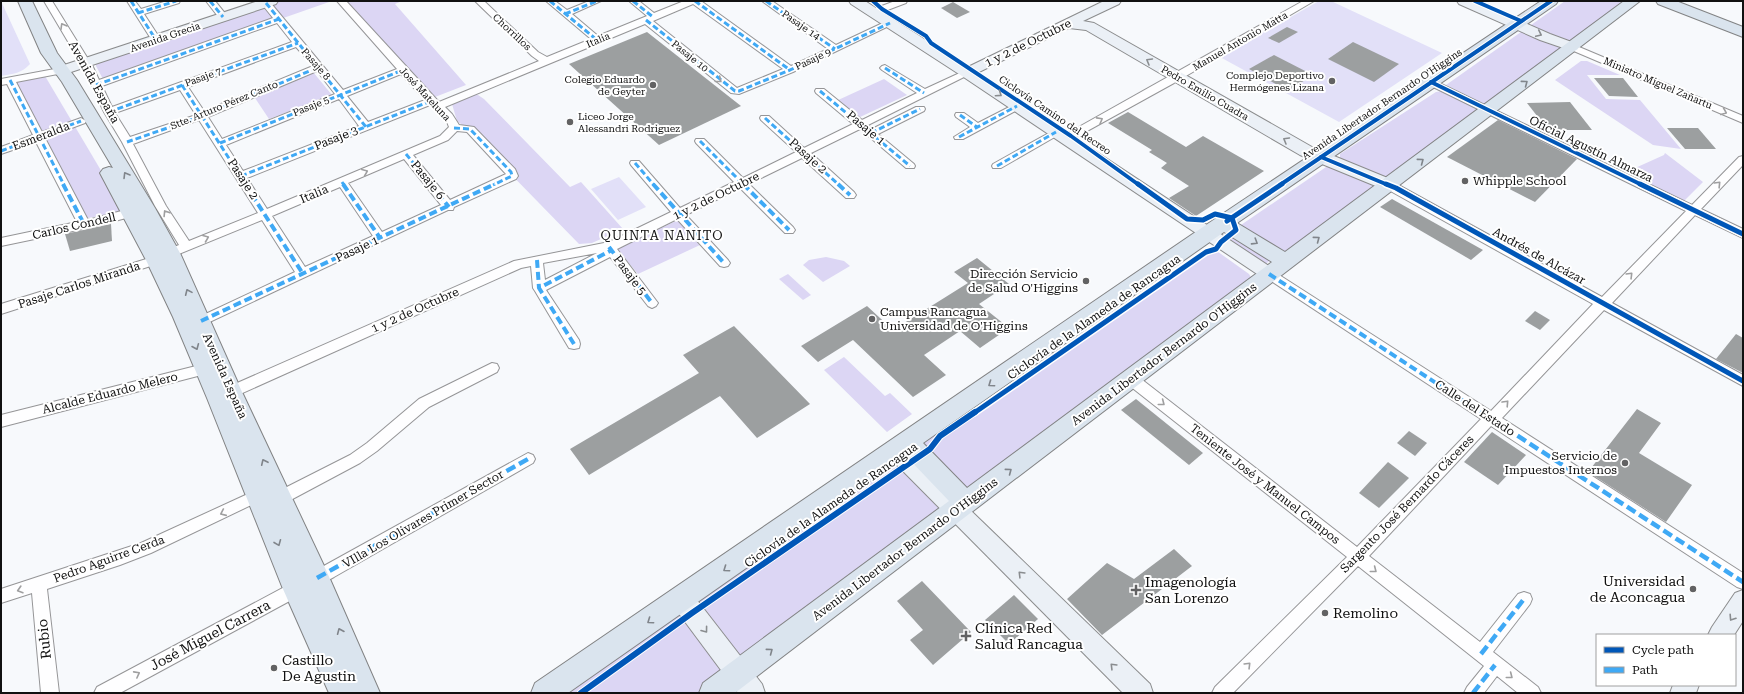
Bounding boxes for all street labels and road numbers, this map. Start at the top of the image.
street label: Pasaje 14 [780,8,822,42]
street label: Manuel Antonio Matta [1191,9,1290,73]
street label: Chorrillos [491,12,534,53]
street label: 1 y 2 de Octubre [983,16,1074,70]
street label: Avenida Grecia [129,20,202,54]
street label: Italia [585,30,612,50]
street label: Avenida España [66,38,123,126]
street label: Pasaje 10 [669,38,711,74]
street label: Pasaje 8 [299,46,333,82]
street label: Pasaje 9 [793,46,833,72]
street label: Avenida Libertador Bernardo O'Higgins [1300,46,1464,162]
street label: Ministro Miguel Zañartu [1602,55,1715,111]
street label: Pedro Emilio Cuadra [1159,63,1251,123]
street label: Pasaje 7 [183,65,223,89]
street label: José Mateluna [397,65,453,124]
street label: Ciclovía Camino del Recreo [997,73,1113,157]
street label: Stte. Arturo Pérez Canto [169,78,279,132]
street label: Pasaje 5 [291,94,331,118]
street label: Pasaje 1 [844,108,888,148]
street label: Oficial Agustín Almarza [1527,113,1656,185]
street label: Esmeralda [10,118,72,153]
street label: Pasaje 3 [312,123,360,153]
street label: Pasaje 2 [786,135,830,177]
street label: Pasaje 2 [225,156,262,202]
street label: Pasaje 6 [408,158,448,202]
street label: 1 y 2 de Octubre [671,169,762,223]
street label: Italia [298,182,331,206]
street label: Carlos Condell [31,210,117,242]
street label: Andrés de Alcázar [1490,225,1588,287]
street label: Pasaje 1 [333,233,381,265]
street label: Ciclovía de la Alameda de Rancagua [1005,251,1184,382]
street label: Pasaje 5 [611,252,650,298]
street label: Pasaje Carlos Miranda [16,258,142,311]
street label: Avenida Libertador Bernardo O'Higgins [1069,280,1260,428]
street label: 1 y 2 de Octubre [369,284,461,336]
street label: Avenida España [200,331,250,421]
street label: Alcalde Eduardo Melero [41,369,179,417]
street label: Calle del Estado [1432,377,1518,439]
street label: Teniente José y Manuel Campos [1187,421,1343,547]
street label: Sargento José Bernardo Cáceres [1337,432,1477,576]
street label: Ciclovía de la Alameda de Rancagua [742,439,921,570]
street label: VIlla Los Olivares Primer Sector [340,467,506,571]
street label: Avenida Libertador Bernardo O'Higgins [810,475,1001,623]
street label: Pedro Aguirre Cerda [52,532,167,586]
street label: José Miguel Carrera [147,596,273,673]
street label: Rubio [34,618,54,660]

